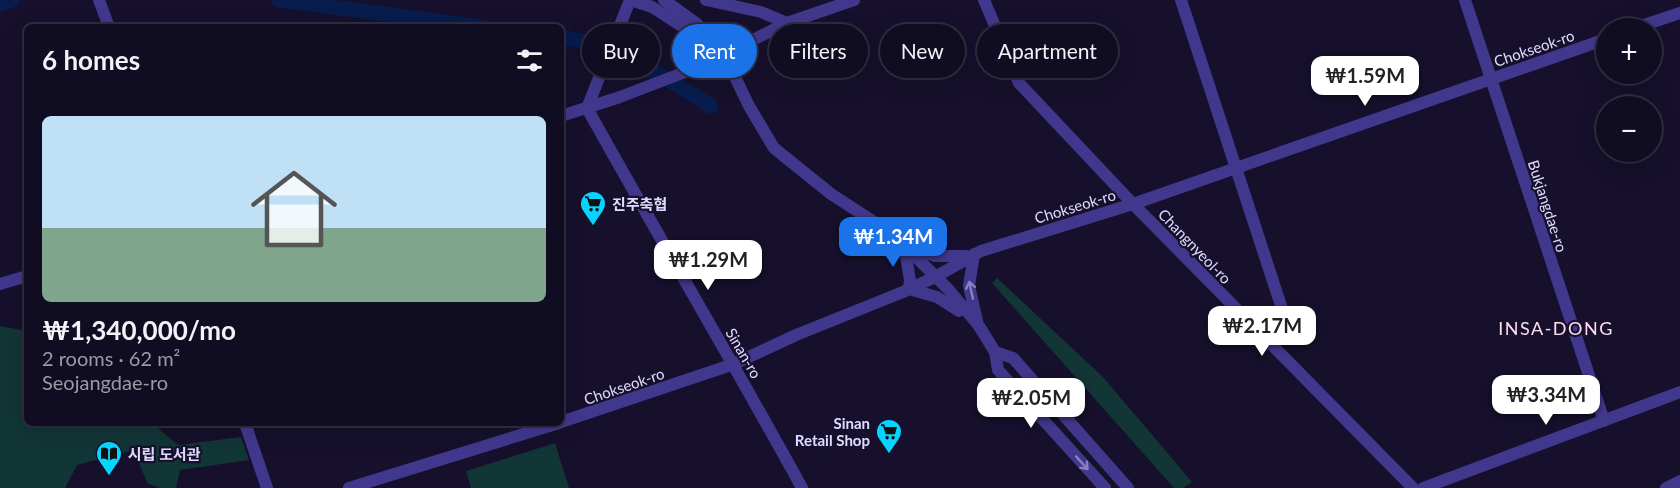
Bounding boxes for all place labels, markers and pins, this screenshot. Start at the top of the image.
pin: ₩1.59M [1316,56,1414,107]
supermarket icon: 진주축협 [578,189,608,227]
place label: 진주축협 [612,195,667,213]
pin: ₩1.34M [844,217,942,268]
pin: ₩1.29M [659,240,757,291]
pin: ₩2.17M [1213,306,1311,357]
pin: ₩3.34M [1497,375,1595,426]
pin: ₩2.05M [982,378,1080,429]
place label: Sinan Retail Shop [795,414,870,449]
supermarket icon: Sinan Retail Shop [874,417,904,455]
library icon: 시립 도서관 [94,439,124,477]
place label: 시립 도서관 [128,445,201,463]

